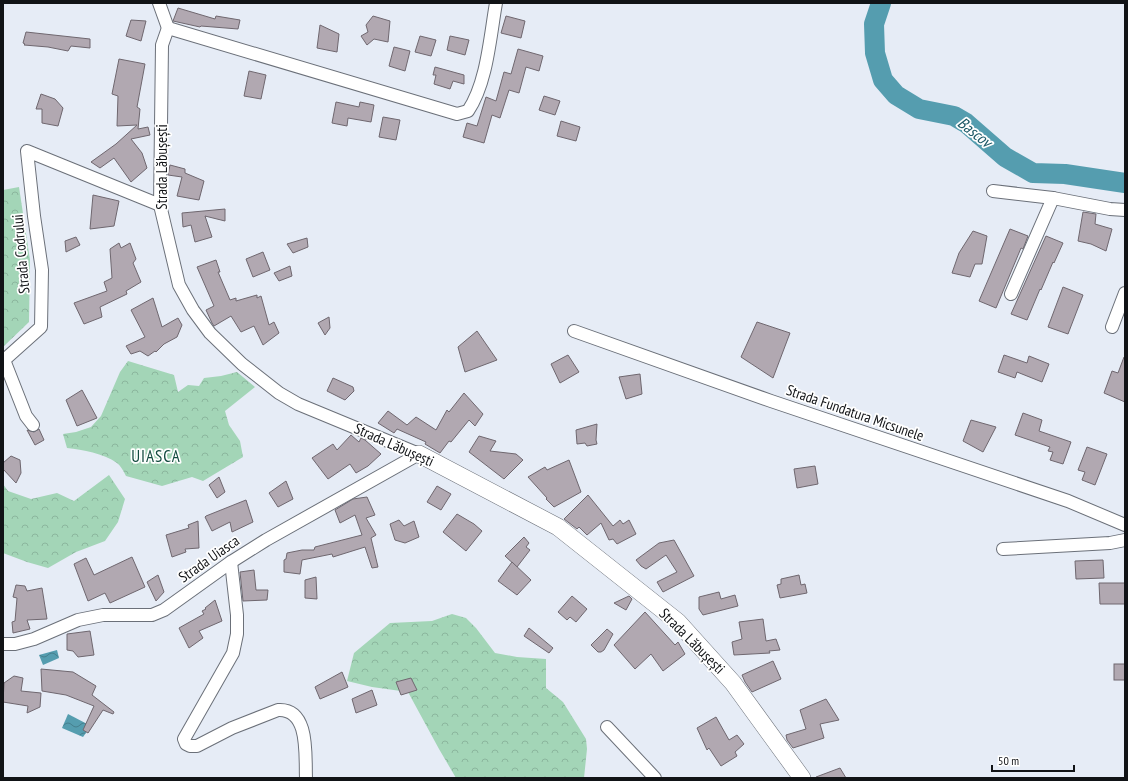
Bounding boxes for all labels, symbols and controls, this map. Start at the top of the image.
water label: Bascov [954,113,998,153]
street label: Strada Lăbușești [152,124,171,210]
street label: Strada Codrului [8,214,33,295]
street label: Strada Fundatura Micsunele [784,380,926,445]
street label: Strada Lăbușești [351,419,437,471]
district label: UIASCA [131,445,181,467]
street label: Strada Uiasca [175,531,243,586]
street label: Strada Lăbușești [655,604,729,678]
scale bar [992,747,1074,773]
text: 50 m [998,753,1019,768]

